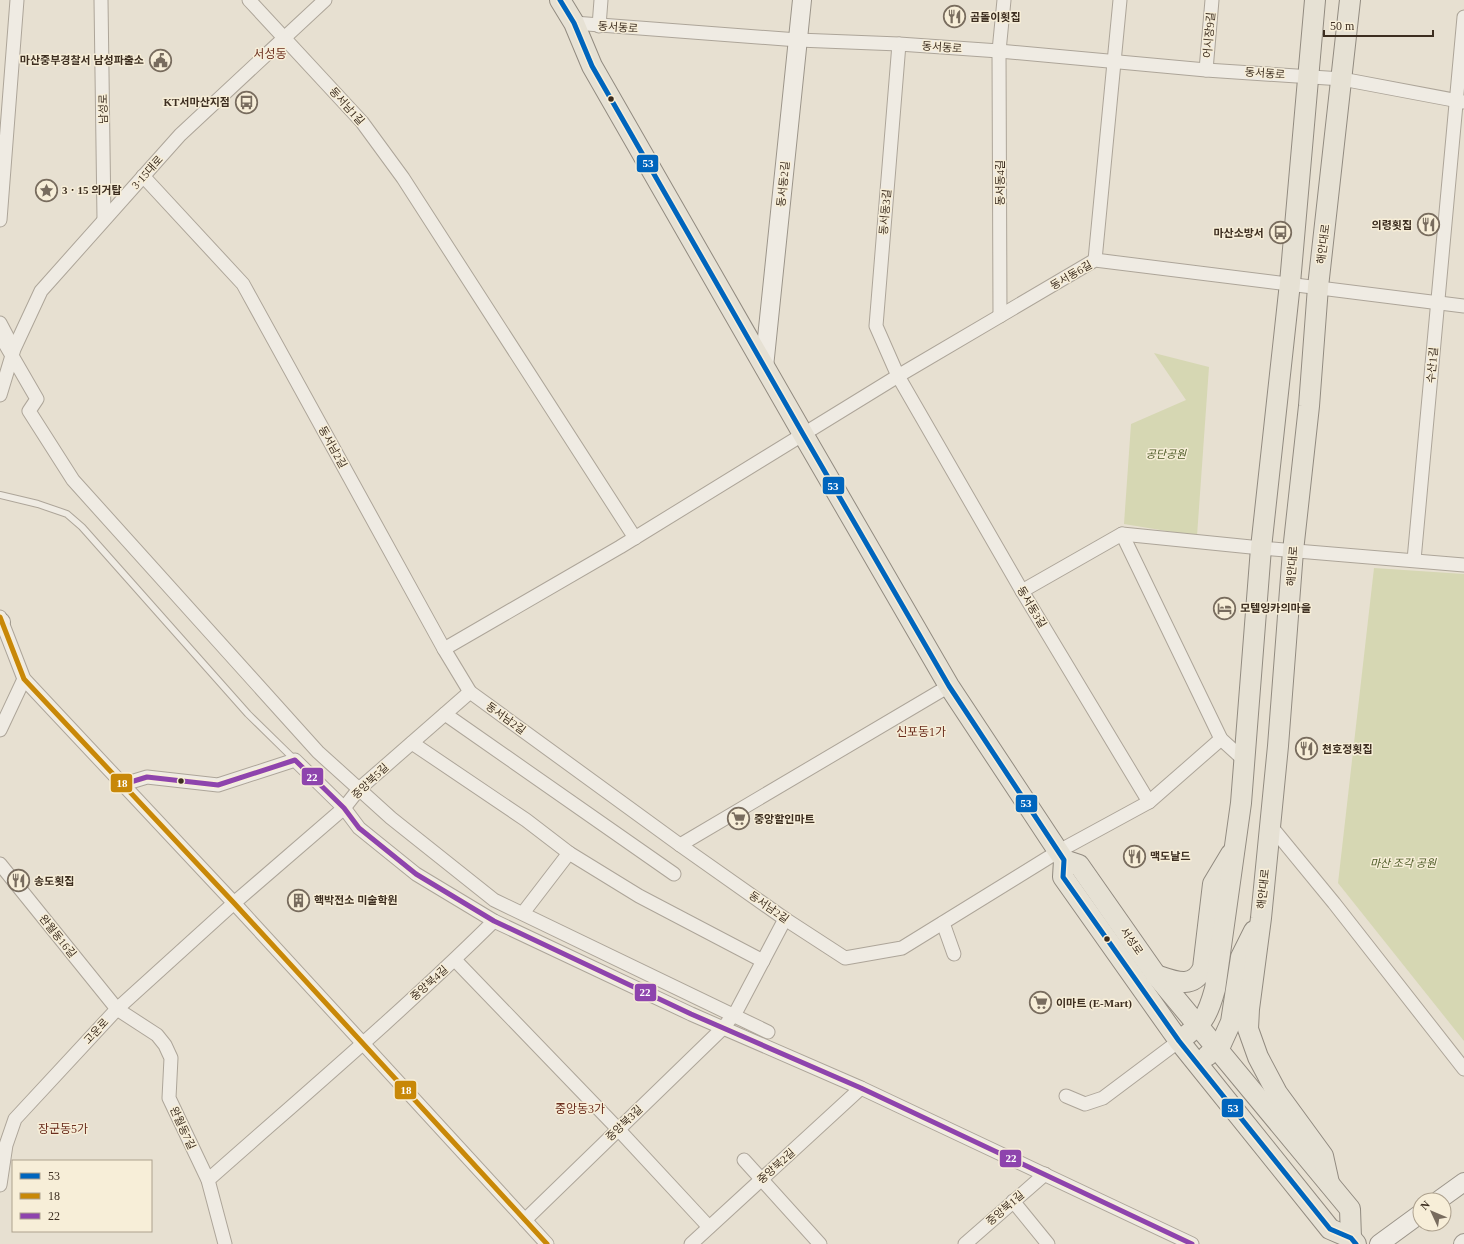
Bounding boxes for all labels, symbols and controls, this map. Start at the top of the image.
restaurant icon: 곰돌이횟집 [941,4,967,30]
place label: 곰돌이횟집 [970,11,1021,23]
street label: 어시장9길 [1201,12,1217,58]
scale bar [1324,12,1433,38]
text: 50 m [1330,19,1355,33]
street label: 동서동로 [597,20,639,34]
street label: 동서동로 [921,40,963,54]
public building icon: 마산중부경찰서 남성파출소 [147,47,173,73]
district label: 서성동 [253,47,287,61]
place label: 마산중부경찰서 남성파출소 [20,54,144,66]
street label: 동서동로 [1244,66,1286,80]
street label: 동서남1길 [327,85,367,127]
bus stop icon: KT서마산지점 [233,89,259,115]
street label: 남성로 [97,94,109,124]
unlabelled marker [606,94,616,104]
place label: KT서마산지점 [164,96,230,108]
street label: 3·15대로 [129,153,165,191]
line badge: 53 [636,154,659,173]
text: 53 [643,157,654,169]
street label: 동서동4길 [994,160,1006,206]
street label: 동서동2길 [775,161,791,207]
place icon: 3ㆍ15 의거탑 [34,177,60,203]
place label: 3ㆍ15 의거탑 [62,184,122,196]
street label: 동서동3길 [877,189,893,235]
restaurant icon: 의령횟집 [1415,212,1441,238]
place label: 의령횟집 [1372,219,1412,231]
bus stop icon: 마산소방서 [1267,220,1293,246]
street label: 해안대로 [1315,223,1331,265]
place label: 마산소방서 [1213,227,1264,239]
street label: 동서동6길 [1048,258,1094,292]
street label: 수산1길 [1424,347,1440,383]
street label: 동서남2길 [317,424,349,470]
park label: 공단공원 [1146,448,1187,460]
line badge: 53 [822,476,845,495]
text: 53 [828,480,839,492]
street label: 해안대로 [1285,545,1299,587]
street label: 동서동3길 [1015,584,1049,630]
hotel icon: 모텔잉카의마을 [1212,595,1238,621]
place label: 모텔잉카의마을 [1240,602,1311,614]
street label: 동서남2길 [484,700,528,736]
district label: 신포동1가 [896,725,946,739]
restaurant icon: 천호정횟집 [1293,736,1319,762]
place label: 천호정횟집 [1322,743,1373,755]
street label: 중앙북5길 [349,761,391,801]
line badge: 22 [301,767,324,786]
text: 22 [307,771,318,783]
line badge: 18 [110,773,133,793]
unlabelled marker [176,776,186,786]
text: 18 [117,777,128,789]
line badge: 53 [1015,794,1038,813]
text: 53 [1021,797,1032,809]
supermarket icon: 중앙할인마트 [725,806,751,832]
place label: 중앙할인마트 [754,813,815,825]
restaurant icon: 맥도날드 [1121,843,1147,869]
place label: 맥도날드 [1150,850,1190,862]
park label: 마산 조각 공원 [1370,857,1437,869]
restaurant icon: 송도횟집 [6,868,32,894]
street label: 해안대로 [1255,868,1271,910]
place label: 송도횟집 [34,875,74,887]
building icon: 핵박전소 미술학원 [285,887,311,913]
street label: 동서남2길 [747,889,791,925]
place label: 핵박전소 미술학원 [314,894,398,906]
street label: 완월동16길 [37,912,79,960]
street label: 서성로 [1118,925,1146,957]
unlabelled marker [1102,934,1112,944]
street label: 중앙북4길 [408,963,450,1003]
line badge: 22 [634,983,657,1002]
text: 22 [640,986,651,998]
supermarket icon: 이마트 (E-Mart) [1028,990,1054,1016]
place label: 이마트 (E-Mart) [1056,997,1132,1010]
street label: 고운로 [81,1016,111,1046]
line badge: 18 [394,1080,417,1100]
text: 18 [401,1084,412,1096]
line badge: 53 [1221,1098,1244,1118]
district label: 중앙동3가 [555,1102,605,1116]
text: 53 [1228,1102,1239,1114]
street label: 중앙북3길 [603,1103,645,1143]
street label: 완월동7길 [168,1105,198,1151]
district label: 장군동5가 [38,1122,88,1136]
street label: 중앙북2길 [755,1146,797,1186]
line badge: 22 [999,1149,1022,1168]
text: 22 [1006,1152,1017,1164]
legend [12,1160,152,1232]
text: 53 [48,1169,60,1183]
street label: 중앙북1길 [984,1188,1026,1228]
text: 18 [48,1189,60,1203]
north arrow [1412,1192,1452,1232]
text: N [1418,1198,1432,1212]
text: 22 [48,1209,60,1223]

